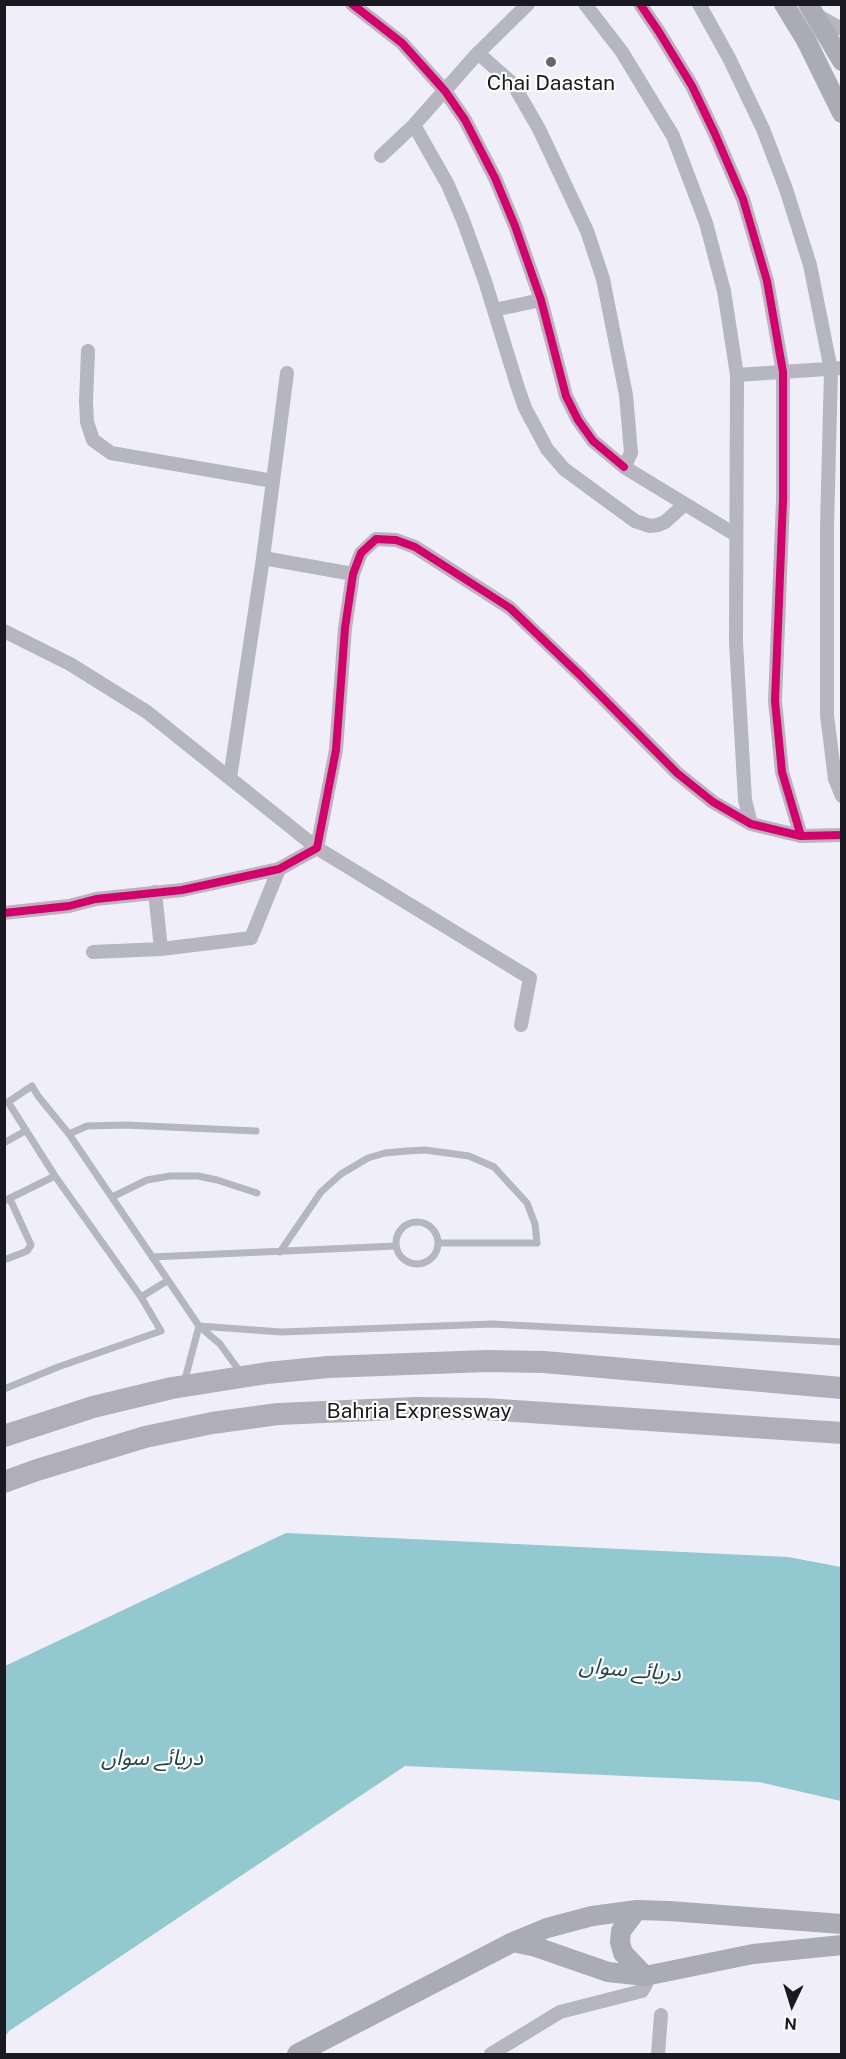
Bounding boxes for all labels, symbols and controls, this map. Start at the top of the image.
marker: Chai Daastan [544,55,558,69]
place label: Chai Daastan [487,71,615,97]
street label: Bahria Expressway [327,1399,511,1425]
water label: دریائے سواں [578,1652,682,1688]
water label: دریائے سواں [101,1745,203,1771]
north arrow [762,1975,822,2035]
text: N [784,2014,798,2033]

